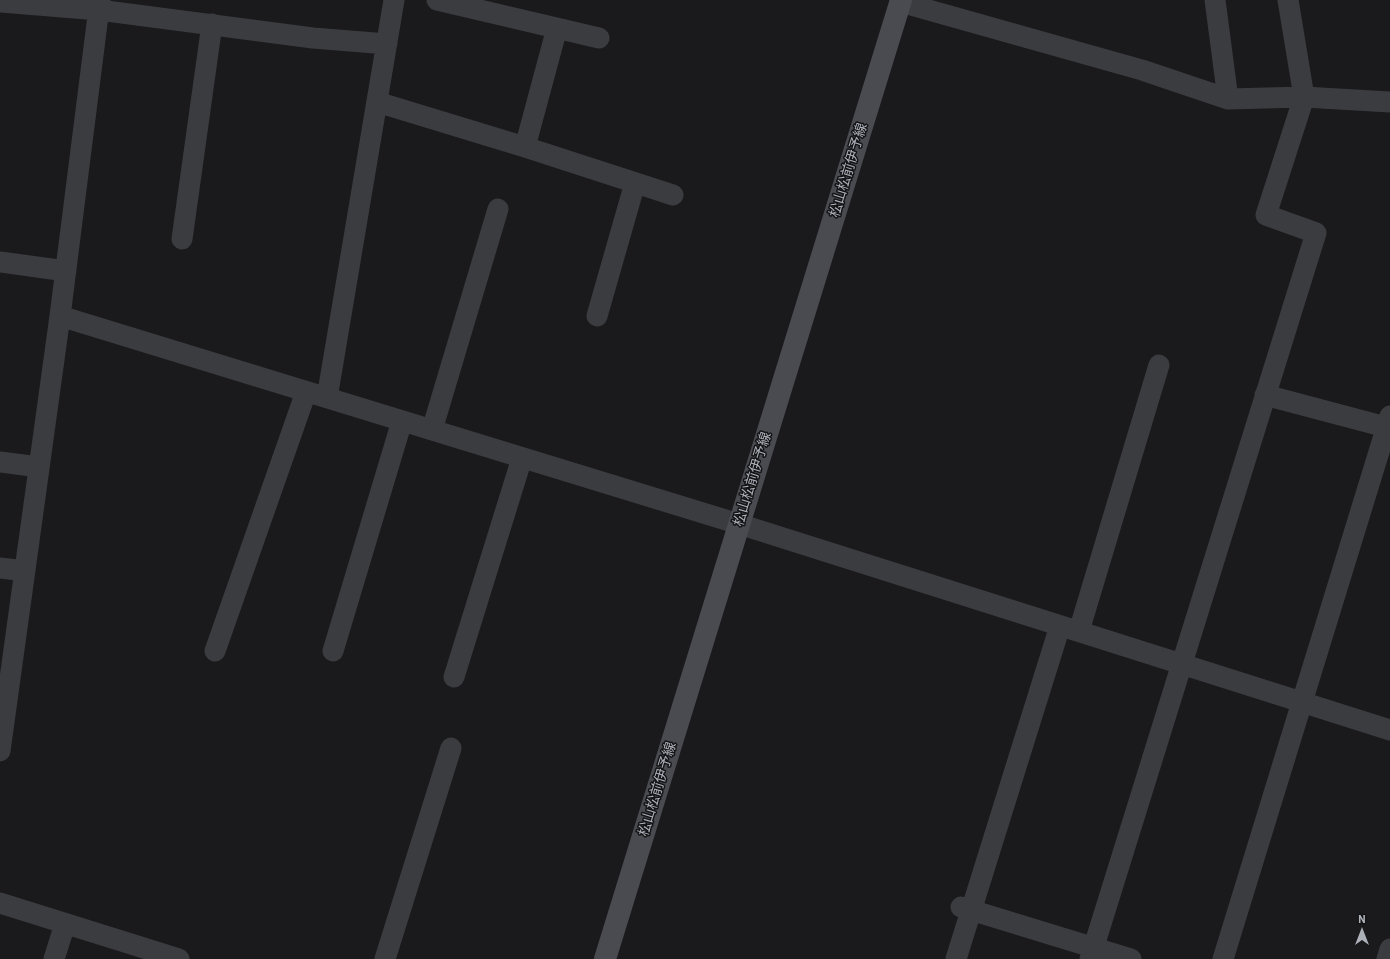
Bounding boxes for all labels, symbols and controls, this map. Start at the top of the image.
street label: 松山松前伊予線 [826,121,870,219]
street label: 松山松前伊予線 [730,430,774,528]
street label: 松山松前伊予線 [635,740,679,838]
north arrow [1342,911,1382,951]
text: N [1358,912,1366,925]

